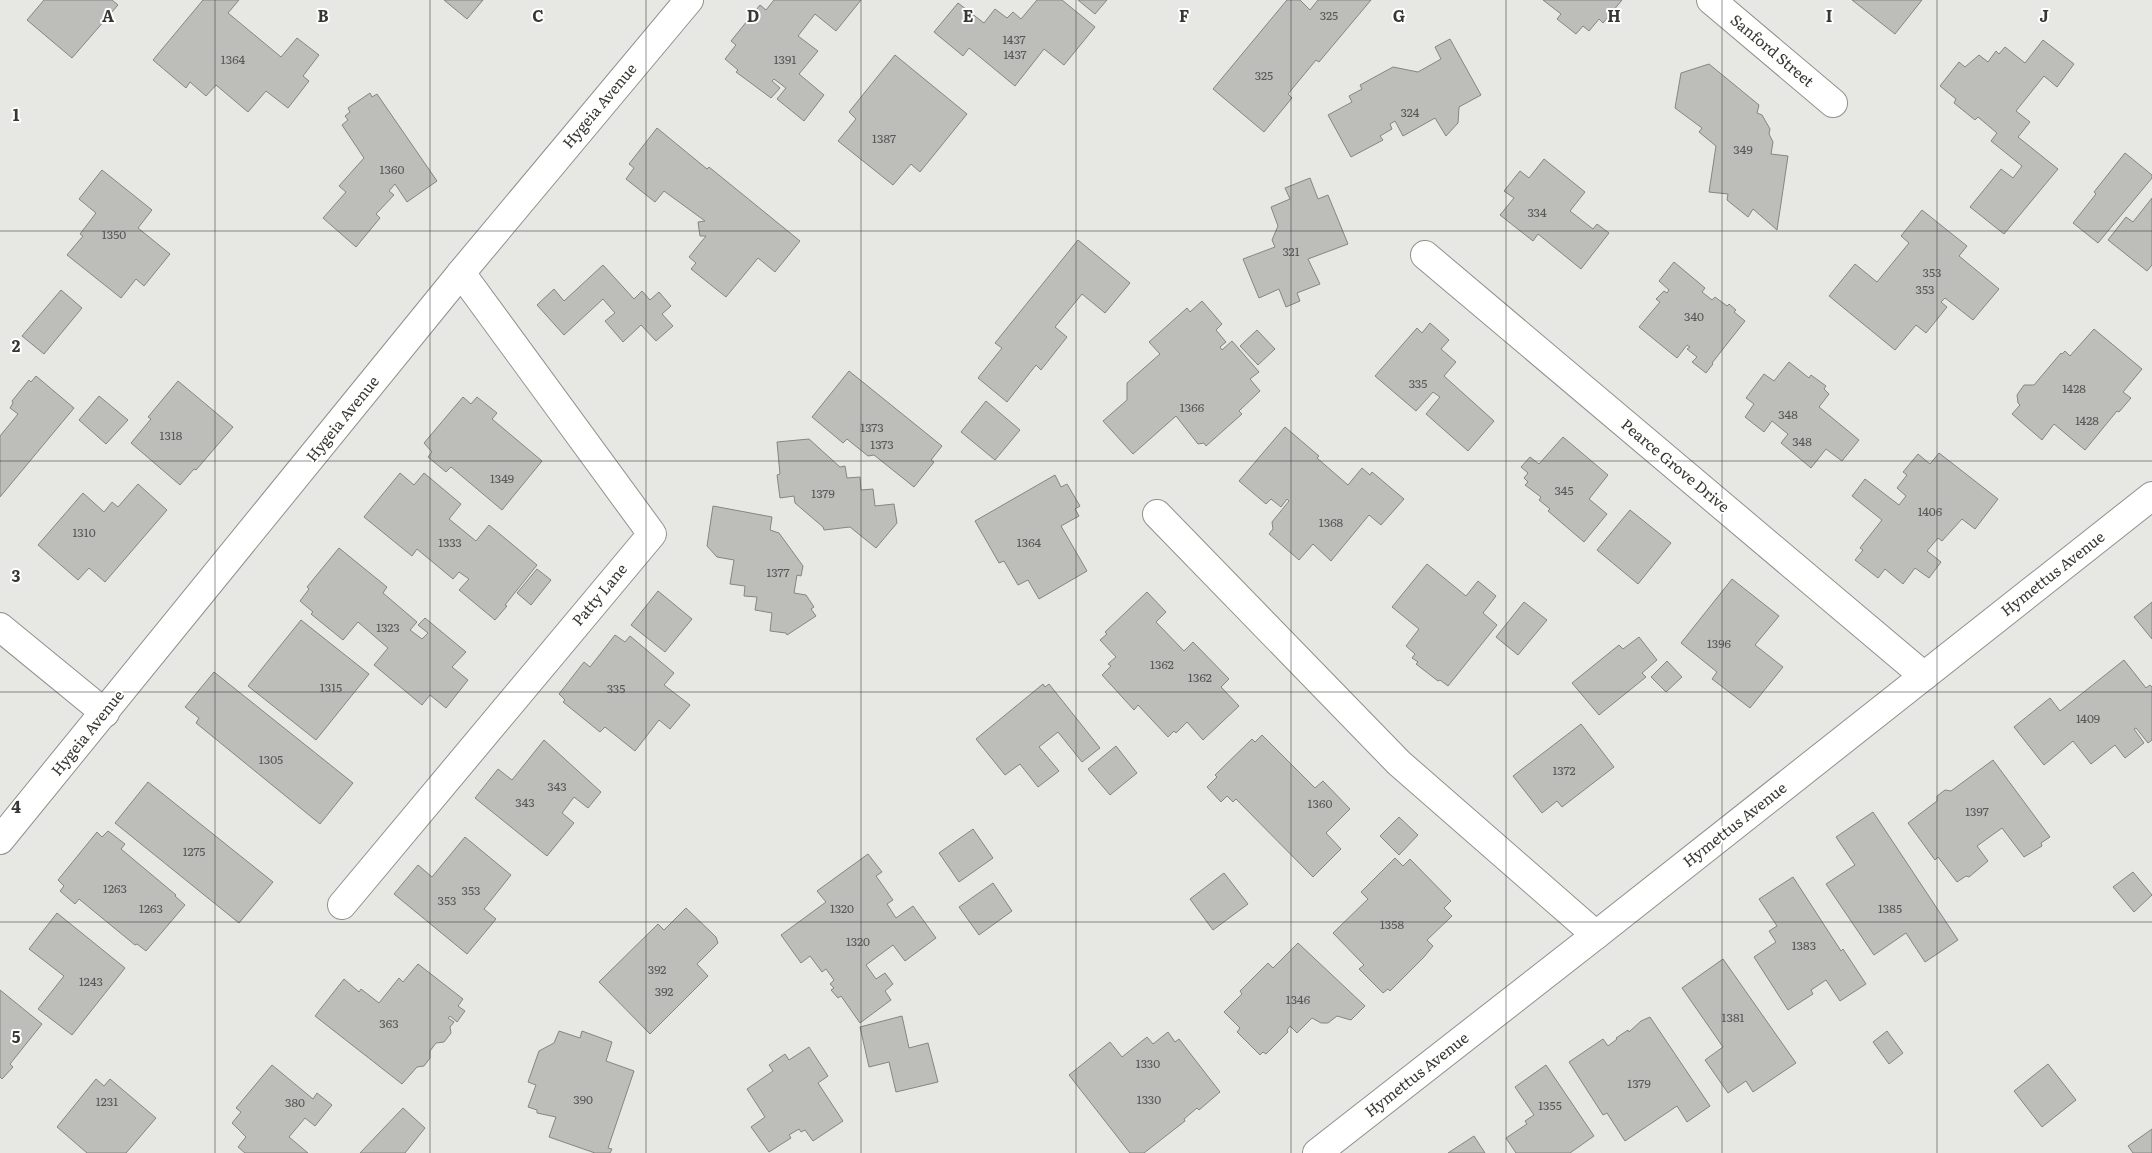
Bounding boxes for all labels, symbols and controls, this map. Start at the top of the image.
text: A [102,3,114,27]
text: B [317,3,329,27]
text: C [532,3,544,27]
text: D [747,3,759,27]
text: E [963,3,974,27]
text: F [1179,3,1189,27]
text: G [1393,3,1405,27]
text: H [1607,3,1621,27]
text: I [1826,3,1832,27]
text: J [2039,3,2049,27]
house number: 325 [1320,6,1338,24]
street label: Sanford Street [1726,8,1820,92]
house number: 1437 [1002,30,1026,48]
house number: 1437 [1003,45,1027,63]
house number: 1364 [221,50,246,68]
house number: 1391 [774,50,796,68]
street label: Hygeia Avenue [556,57,642,153]
house number: 325 [1255,66,1273,84]
text: 1 [13,102,20,126]
house number: 324 [1401,103,1420,121]
house number: 1387 [872,129,896,147]
house number: 349 [1733,140,1753,158]
house number: 1360 [380,160,404,178]
house number: 334 [1527,203,1547,221]
house number: 1350 [102,225,126,243]
house number: 321 [1282,242,1300,260]
house number: 353 [1922,263,1942,281]
house number: 353 [1915,280,1935,298]
house number: 340 [1684,307,1704,325]
text: 2 [12,333,21,357]
street label: Hygeia Avenue [300,370,384,466]
house number: 335 [1409,374,1427,392]
house number: 1428 [2062,379,2086,397]
house number: 1366 [1180,398,1205,416]
house number: 348 [1778,405,1798,423]
house number: 1428 [2075,411,2099,429]
street label: Pearce Grove Drive [1617,413,1735,517]
house number: 1373 [860,418,884,436]
house number: 1318 [160,426,183,444]
house number: 348 [1792,432,1812,450]
house number: 1373 [870,435,894,453]
house number: 1349 [490,469,514,487]
house number: 345 [1554,481,1574,499]
house number: 1379 [811,484,835,502]
house number: 1406 [1918,502,1943,520]
house number: 1368 [1319,513,1344,531]
house number: 1310 [72,523,96,541]
street label: Hymettus Avenue [1995,525,2109,621]
house number: 1333 [438,533,462,551]
house number: 1364 [1017,533,1042,551]
street label: Patty Lane [566,558,632,630]
text: 3 [12,563,21,587]
house number: 1377 [766,563,790,581]
house number: 1323 [376,618,400,636]
house number: 1396 [1707,634,1732,652]
house number: 1362 [1150,655,1174,673]
house number: 1362 [1188,668,1212,686]
house number: 1315 [320,678,342,696]
house number: 335 [607,679,625,697]
street label: Hygeia Avenue [45,684,129,780]
house number: 1409 [2076,709,2100,727]
house number: 1305 [259,750,283,768]
house number: 1372 [1552,761,1576,779]
street label: Hymettus Avenue [1677,776,1791,872]
house number: 343 [547,777,567,795]
house number: 343 [515,793,535,811]
text: 4 [11,794,21,818]
house number: 1360 [1308,794,1332,812]
house number: 1397 [1965,802,1989,820]
house number: 1275 [183,842,205,860]
house number: 1263 [103,879,127,897]
house number: 353 [461,881,481,899]
house number: 353 [437,891,457,909]
house number: 1263 [139,899,163,917]
house number: 1320 [830,899,854,917]
house number: 1385 [1878,899,1902,917]
house number: 1358 [1380,915,1404,933]
house number: 1320 [846,932,870,950]
house number: 1383 [1792,936,1816,954]
house number: 392 [648,960,666,978]
house number: 1243 [79,972,103,990]
house number: 392 [655,982,673,1000]
house number: 1346 [1286,990,1311,1008]
house number: 1381 [1722,1008,1745,1026]
house number: 363 [379,1014,399,1032]
text: 5 [12,1024,21,1048]
street label: Hymettus Avenue [1359,1026,1473,1122]
house number: 1330 [1136,1054,1160,1072]
house number: 1379 [1627,1074,1651,1092]
house number: 390 [573,1090,593,1108]
house number: 1330 [1137,1090,1161,1108]
house number: 1231 [96,1092,118,1110]
house number: 380 [285,1093,305,1111]
house number: 1355 [1538,1096,1562,1114]

